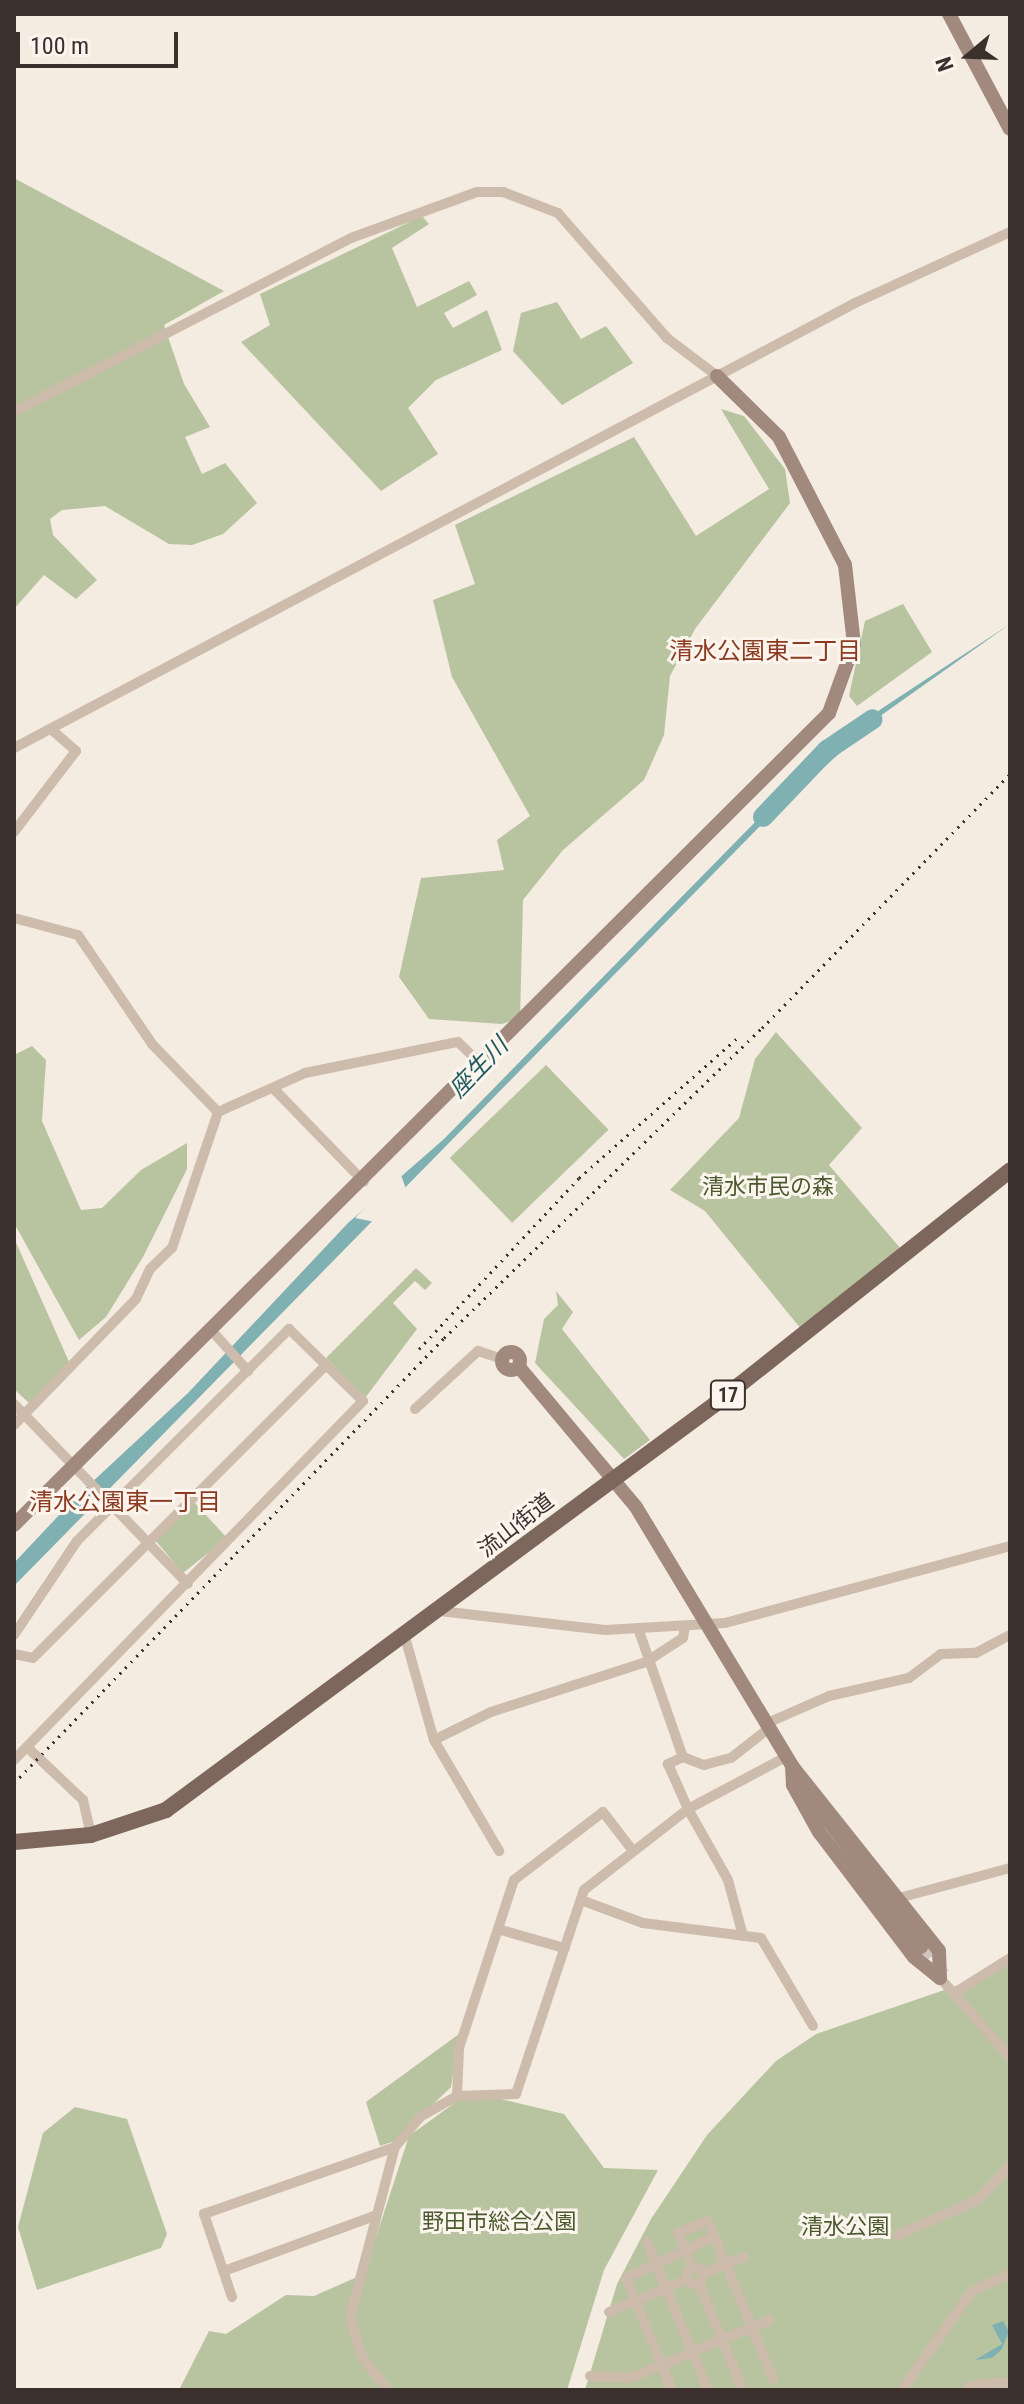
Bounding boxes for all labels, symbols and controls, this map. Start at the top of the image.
scale bar [20,16,182,66]
north arrow [928,16,1008,96]
text: 100 m [30,32,89,60]
text: N [931,54,959,74]
district label: 清水公園東二丁目 [669,638,861,666]
water label: 座生川 [444,1032,514,1104]
park label: 清水市民の森 [702,1174,834,1200]
road number: 17 [708,1379,748,1411]
street label: 流山街道 [473,1488,559,1562]
district label: 清水公園東一丁目 [29,1489,221,1517]
park label: 野田市総合公園 [422,2209,576,2235]
park label: 清水公園 [801,2214,889,2240]

